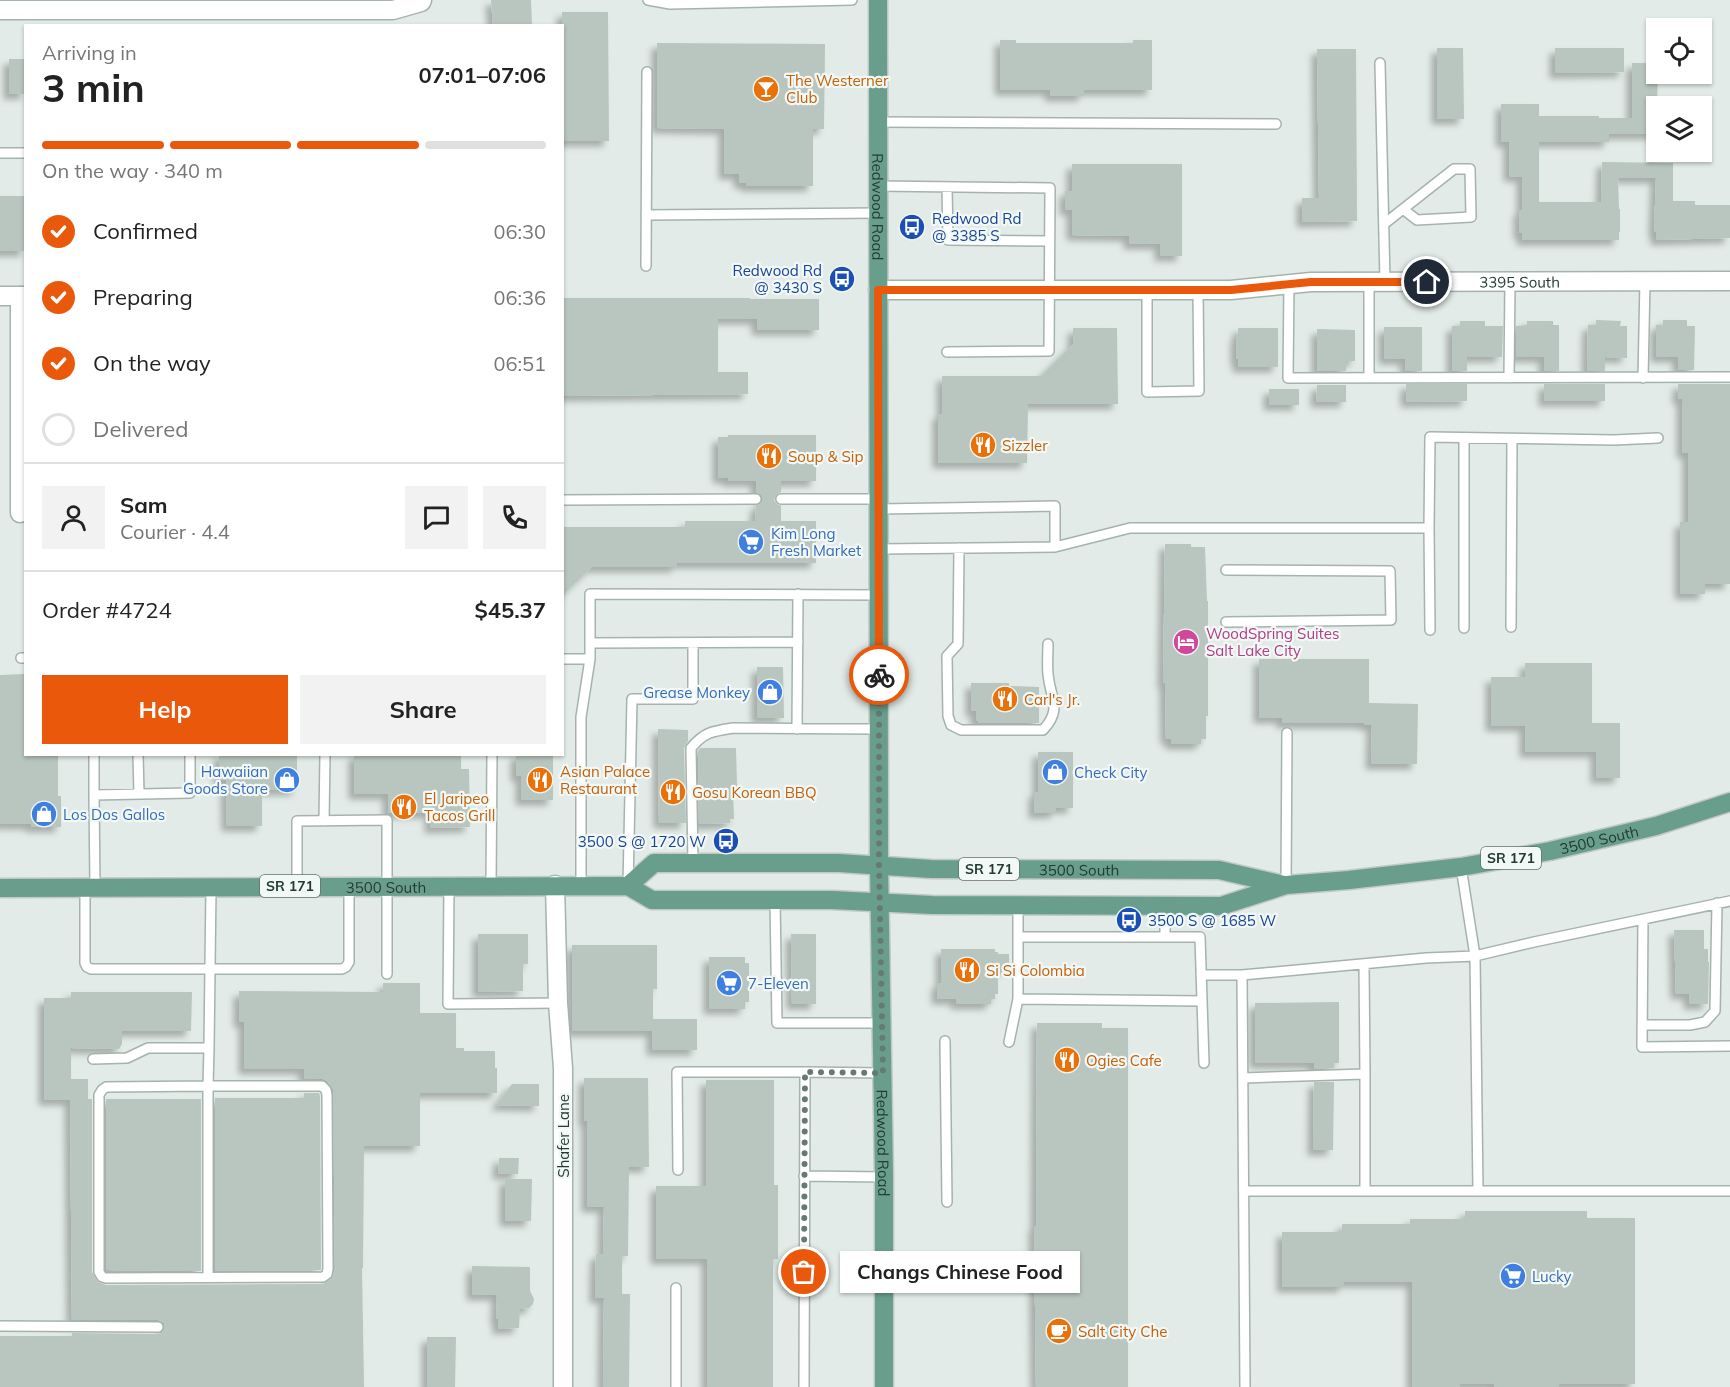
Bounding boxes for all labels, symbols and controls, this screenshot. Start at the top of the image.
map controls [1646,18,1712,162]
button: locate [1646,18,1712,84]
text: Arriving in [42,40,137,65]
text: 07:01–07:06 [418,61,546,89]
text: 3 min [42,63,145,112]
place label: The Westerner Club [786,71,889,107]
bar icon: The Westerner Club [751,74,781,104]
button: layers [1646,96,1712,162]
street label: Redwood Road [869,153,888,261]
text: On the way · 340 m [42,158,223,183]
place label: Redwood Rd @ 3385 S [932,209,1022,245]
bus stop icon: Redwood Rd @ 3385 S [897,212,927,242]
icon: check [42,215,75,248]
text: Confirmed [93,217,198,245]
text: 06:30 [493,219,546,244]
pin [1401,256,1452,307]
place label: Redwood Rd @ 3430 S [732,261,822,297]
bus stop icon: Redwood Rd @ 3430 S [827,264,857,294]
icon: home [1410,265,1443,298]
street label: 3395 South [1479,272,1560,291]
icon: check [42,281,75,314]
text: Preparing [93,283,193,311]
text: 06:36 [493,285,546,310]
icon: check [42,347,75,380]
text: On the way [93,349,211,377]
text: 06:51 [493,351,546,376]
text: Delivered [93,415,188,443]
restaurant icon: Sizzler [968,430,998,460]
place label: Sizzler [1002,436,1048,455]
restaurant icon: Soup & Sip [754,441,784,471]
place label: Soup & Sip [788,447,863,466]
button: person [42,486,105,549]
button: chat [405,486,468,549]
button: phone [483,486,546,549]
text: Sam [120,491,168,519]
text: Courier · 4.4 [120,519,230,544]
place label: Kim Long Fresh Market [771,524,861,560]
supermarket icon: Kim Long Fresh Market [736,527,766,557]
text: Order #4724 [42,596,172,624]
text: $45.37 [475,596,546,624]
place label: WoodSpring Suites Salt Lake City [1206,624,1339,660]
hotel icon: WoodSpring Suites Salt Lake City [1171,627,1201,657]
courier [849,645,909,705]
icon: bike [863,659,896,692]
button: Help [42,675,288,744]
button: Share [300,675,546,744]
shop icon: Grease Monkey [755,677,785,707]
place label: Grease Monkey [643,683,750,702]
restaurant icon: Carl's Jr. [990,684,1020,714]
place label: Carl's Jr. [1024,690,1080,709]
shop icon: Check City [1040,757,1070,787]
place label: Hawaiian Goods Store [183,762,268,798]
place label: Asian Palace Restaurant [560,762,650,798]
place label: Check City [1074,763,1147,782]
shop icon: Hawaiian Goods Store [272,765,302,795]
restaurant icon: Asian Palace Restaurant [525,765,555,795]
restaurant icon: Gosu Korean BBQ [658,777,688,807]
place label: Gosu Korean BBQ [692,783,817,802]
place label: El Jaripeo Tacos Grill [424,789,495,825]
restaurant icon: El Jaripeo Tacos Grill [389,792,419,822]
shop icon: Los Dos Gallos [29,799,59,829]
place label: Los Dos Gallos [63,805,165,824]
street label: 3500 South [1558,821,1640,858]
bus stop icon: 3500 S @ 1720 W [711,826,741,856]
place label: 3500 S @ 1720 W [578,832,706,851]
road number: SR 171 [1481,847,1541,869]
road number: SR 171 [959,858,1019,880]
street label: 3500 South [1039,860,1119,879]
road number: SR 171 [260,875,320,897]
street label: 3500 South [346,877,426,896]
bus stop icon: 3500 S @ 1685 W [1114,905,1144,935]
place label: 3500 S @ 1685 W [1148,911,1277,930]
restaurant icon: Si Si Colombia [952,955,982,985]
place label: Si Si Colombia [986,961,1085,980]
supermarket icon: 7-Eleven [714,968,744,998]
place label: 7-Eleven [748,974,809,993]
restaurant icon: Ogies Cafe [1052,1045,1082,1075]
place label: Ogies Cafe [1086,1051,1162,1070]
street label: Redwood Road [873,1089,894,1197]
street label: Shafer Lane [554,1094,573,1178]
pin [778,1246,829,1297]
callout: Changs Chinese Food [840,1251,1080,1293]
icon: bag [787,1255,820,1288]
text: Changs Chinese Food [857,1259,1063,1284]
supermarket icon: Lucky [1498,1261,1528,1291]
place label: Lucky [1532,1267,1572,1286]
cafe icon: Salt City Che [1044,1316,1074,1346]
place label: Salt City Che [1078,1322,1167,1341]

